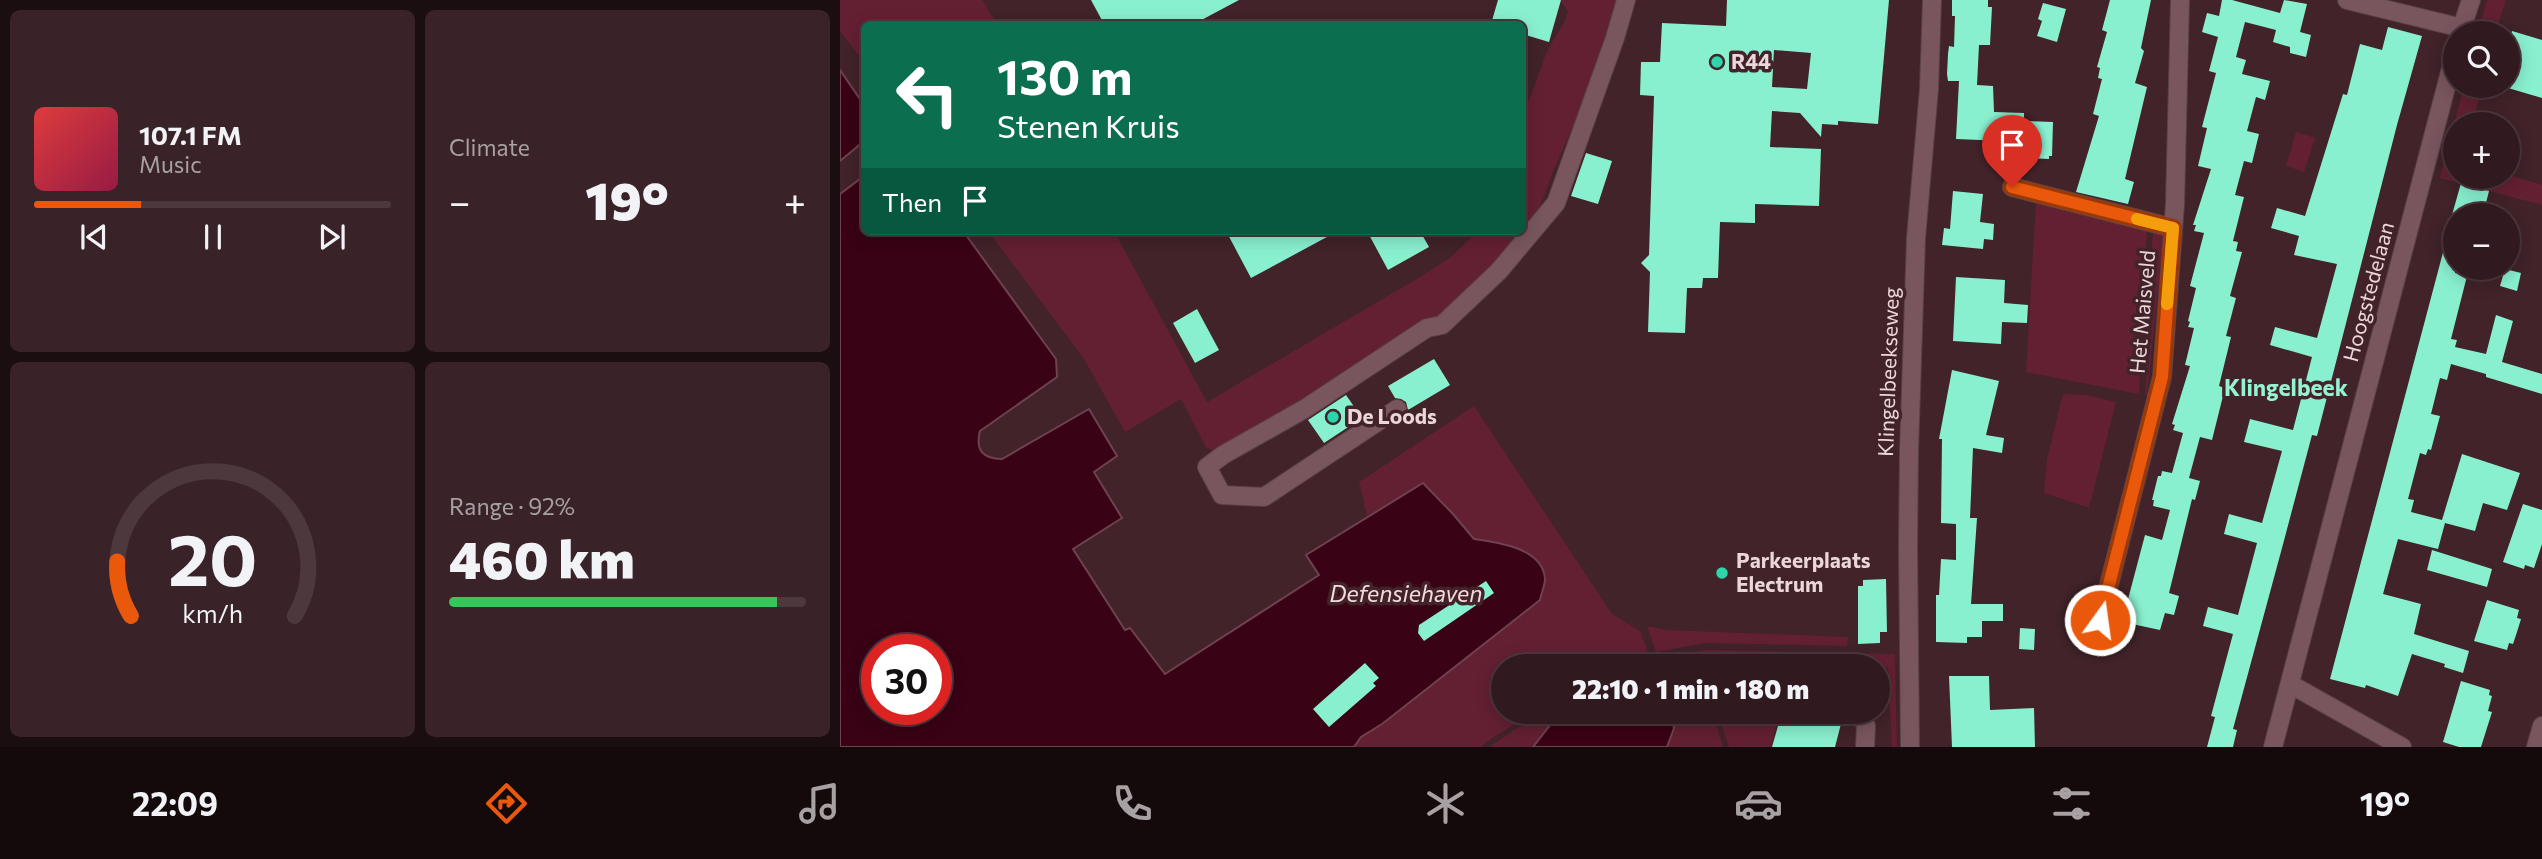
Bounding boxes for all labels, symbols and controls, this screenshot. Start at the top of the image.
map controls [2443,21,2520,280]
button: search [2443,21,2520,98]
text: 130 m [997,45,1132,105]
place label: R44 [1731,48,1771,73]
icon: left [882,49,973,140]
marker: R44 [1709,54,1725,70]
text: Stenen Kruis [997,105,1180,145]
button: + [2443,112,2520,189]
pin [1982,115,2042,187]
text: 107.1 FM [139,119,242,150]
icon: arrive [1993,126,2031,164]
text: Climate [449,133,530,161]
text: Music [139,150,202,178]
text: 19° [585,167,669,231]
text: − [449,177,471,224]
text: + [784,177,806,224]
icon: arrive [956,182,994,220]
text: Then [882,186,942,217]
button: − [2443,203,2520,280]
icon: previous [75,218,113,256]
icon: pause [194,218,232,256]
icon: next [313,218,351,256]
street label: Hoogstedelaan [2337,219,2398,364]
street label: Het Maisveld [2124,249,2159,375]
street label: Klingelbeekseweg [1872,287,1903,457]
district label: Klingelbeek [2224,373,2348,401]
place label: De Loods [1347,403,1437,428]
marker: De Loods [1325,409,1341,425]
text: Range · 92% [449,492,575,520]
text: 20 [168,512,257,601]
text: 460 km [449,526,635,590]
place label: Parkeerplaats Electrum [1736,547,1871,596]
marker: Parkeerplaats Electrum [1714,565,1730,581]
water label: Defensiehaven [1330,579,1482,607]
position arrow [2063,583,2137,657]
text: km/h [182,597,243,627]
speed limit sign: 30 [861,634,952,725]
text: 22:10 · 1 min · 180 m [1572,673,1809,704]
icon: directions [482,779,531,828]
icon: music [795,779,844,828]
icon: phone [1108,779,1157,828]
icon: climate [1421,779,1470,828]
icon: car [1734,779,1783,828]
icon: filters [2047,779,2096,828]
text: 22:09 [132,783,218,823]
text: 19° [2360,783,2410,823]

